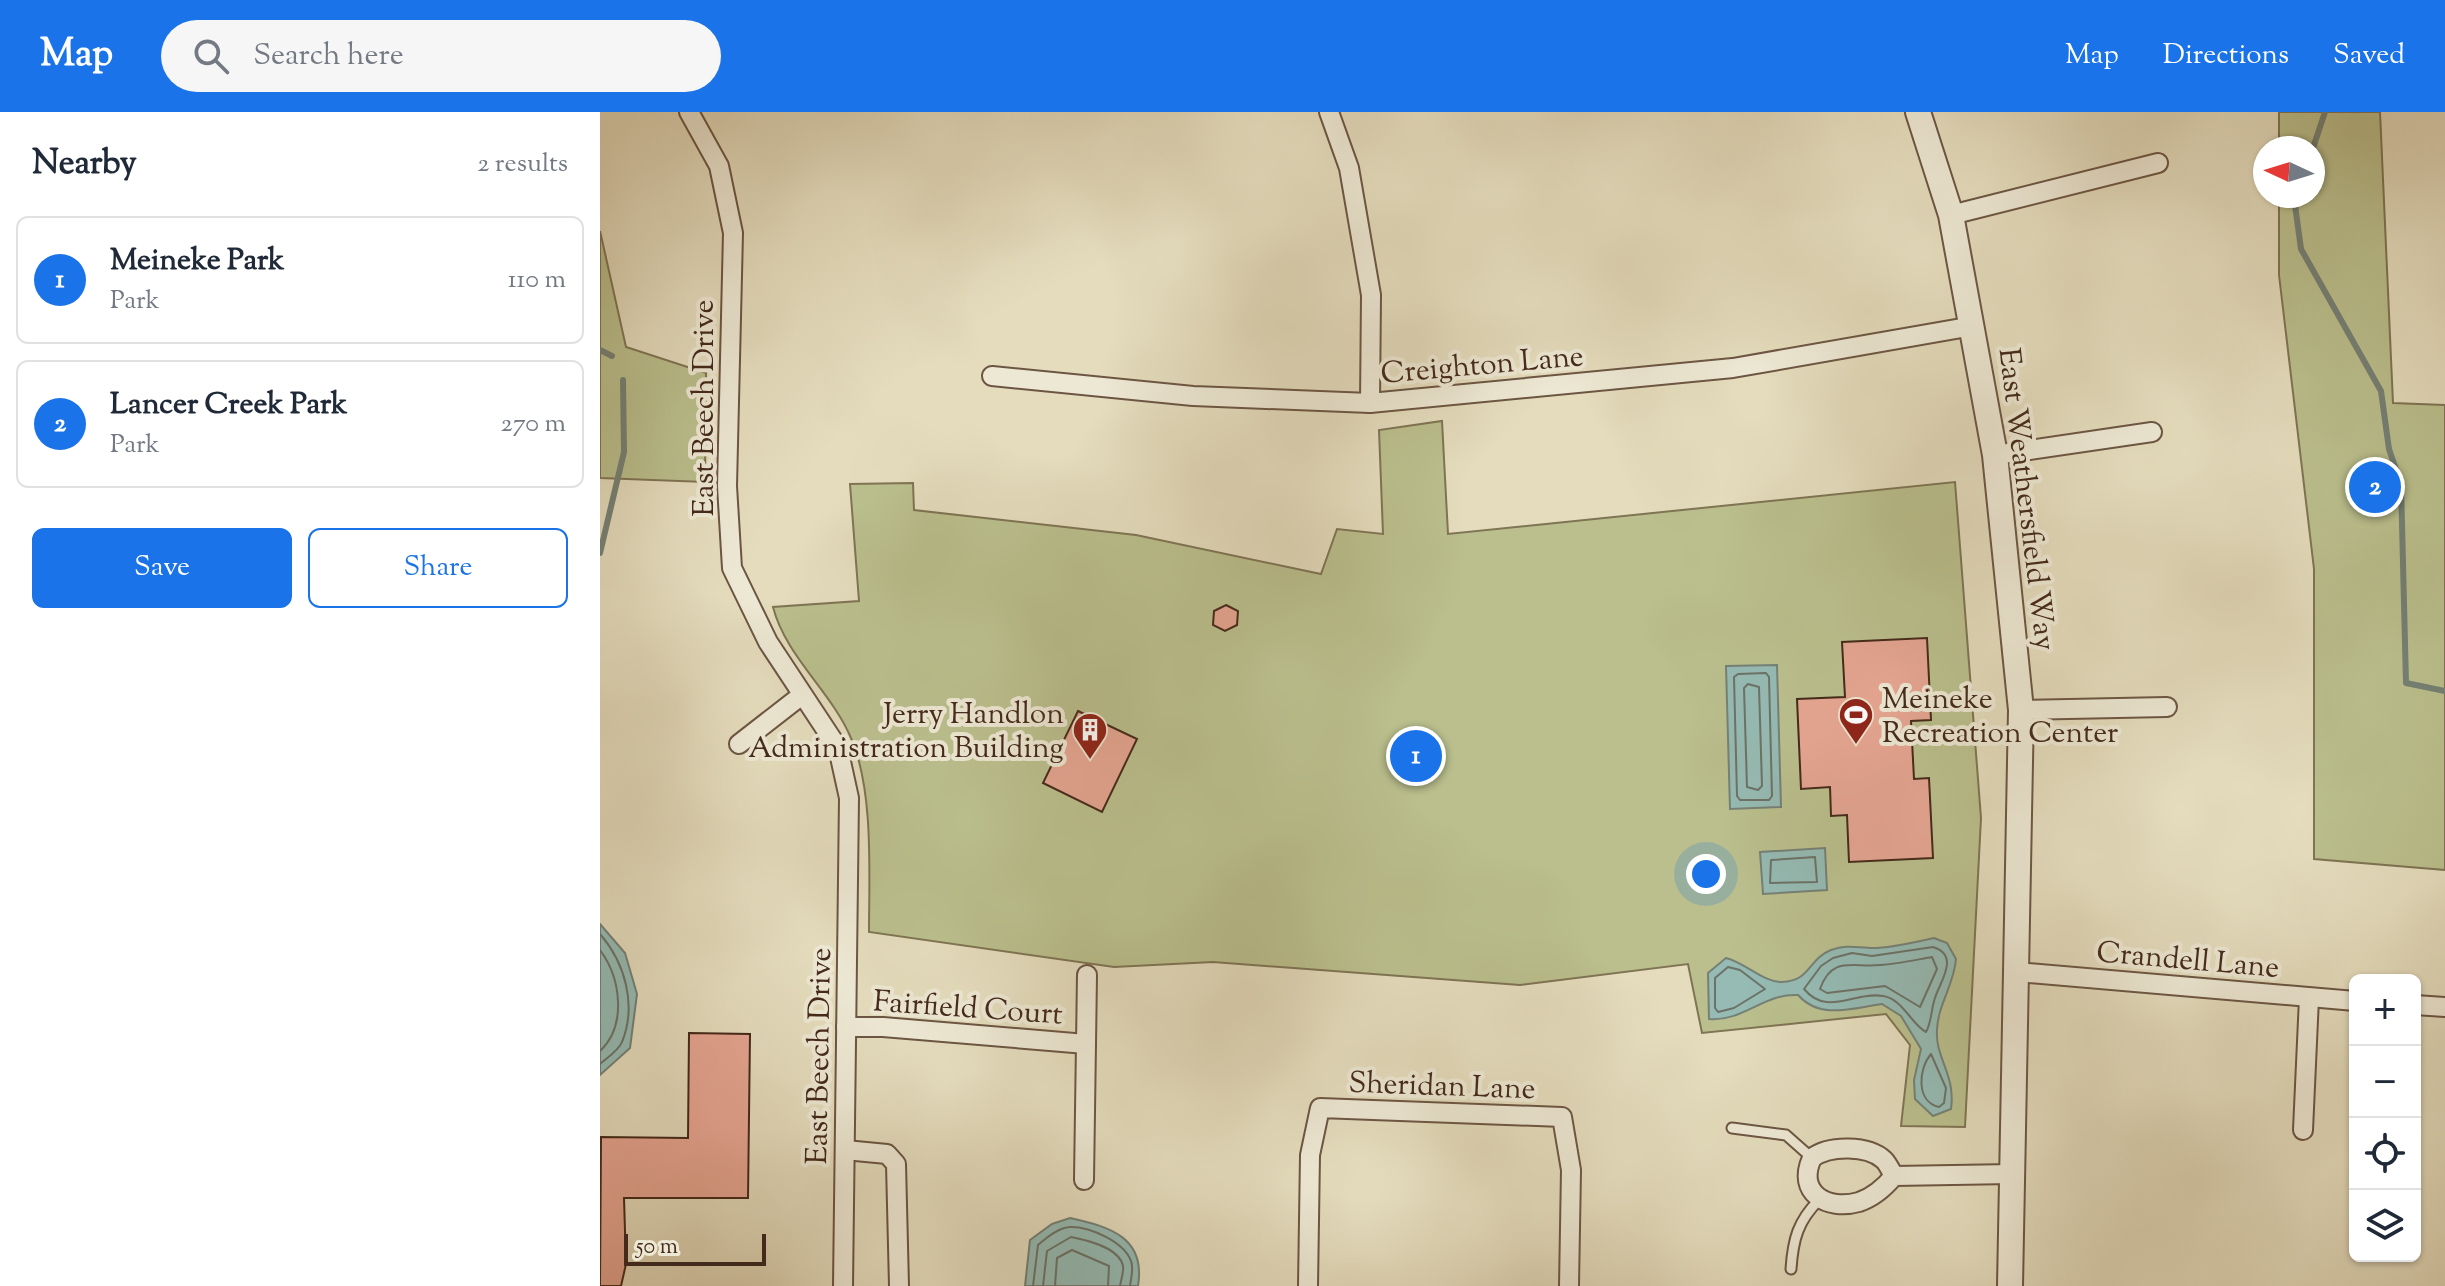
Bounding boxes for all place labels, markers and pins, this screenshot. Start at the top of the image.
pin: 2 [2349,457,2401,517]
place label: Meineke Recreation Center [1882,679,2118,756]
place label: Jerry Handlon Administration Building [748,694,1064,771]
sports icon: Meineke Recreation Center [1837,696,1875,746]
building icon: Jerry Handlon Administration Building [1071,711,1109,761]
pin: 1 [1390,726,1442,786]

